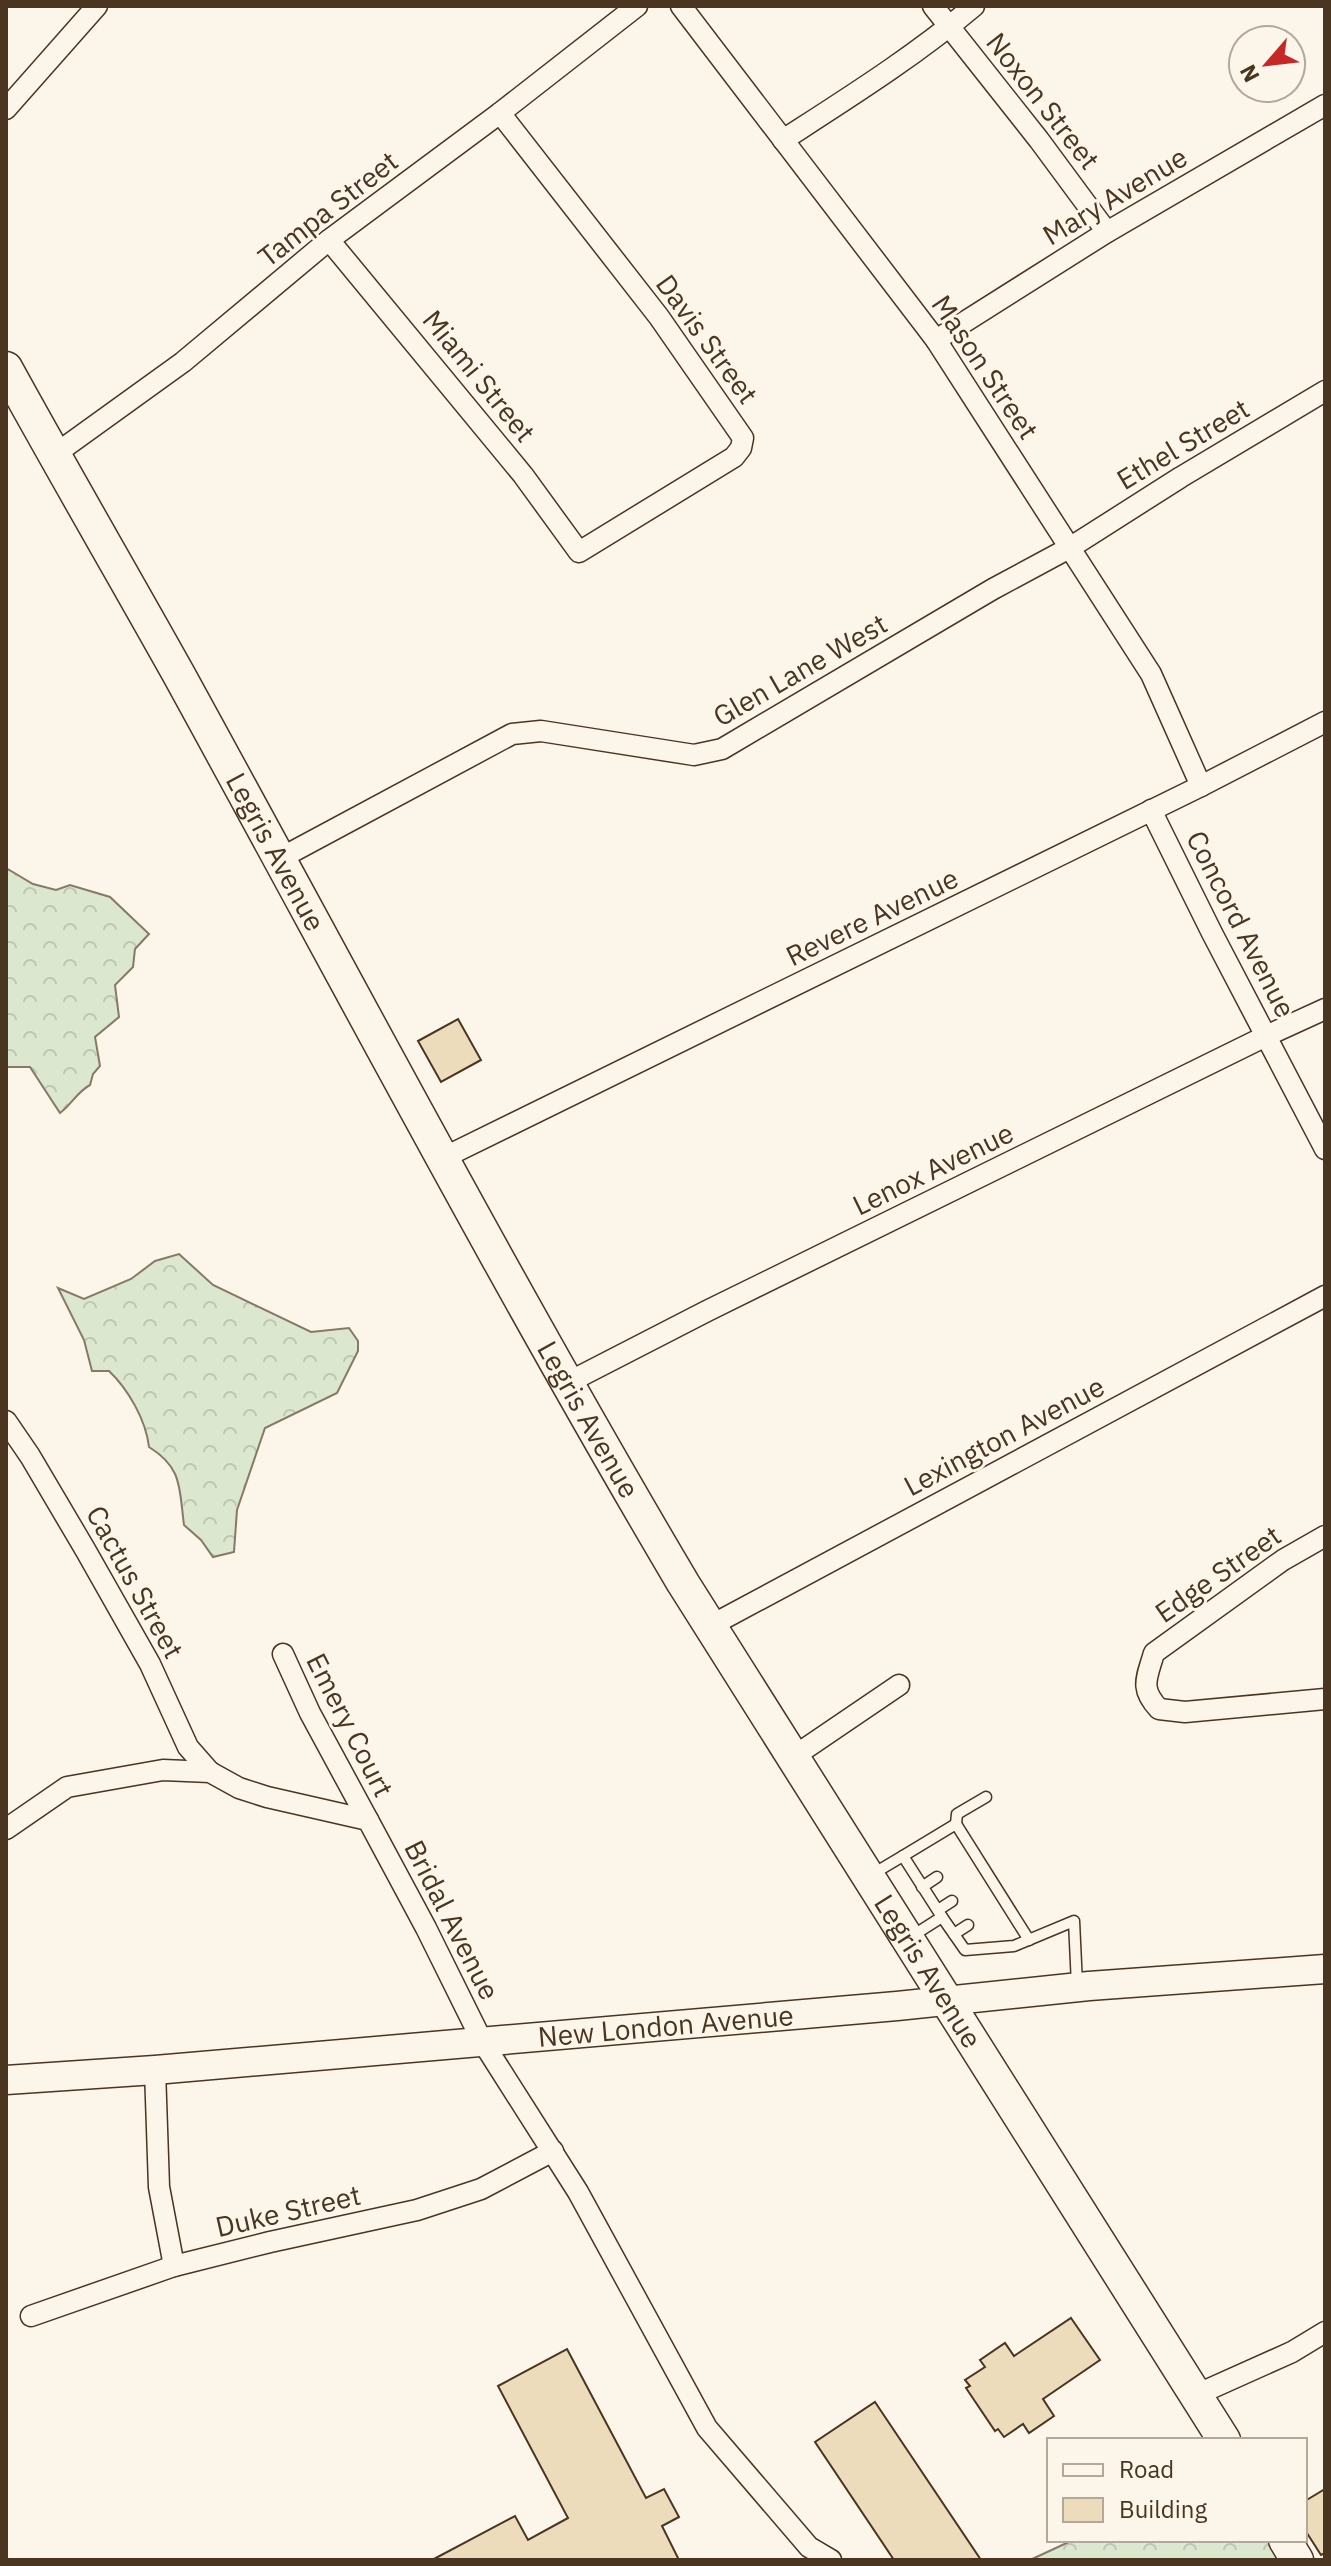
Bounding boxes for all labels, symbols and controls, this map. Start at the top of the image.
north arrow [1227,24,1307,104]
street label: Noxon Street [978,25,1108,177]
text: N [1232,60,1265,87]
street label: Mary Avenue [1036,138,1194,253]
street label: Tampa Street [250,142,405,275]
street label: Davis Street [648,267,767,411]
street label: Mason Street [924,287,1047,446]
street label: Miami Street [415,302,544,449]
street label: Ethel Street [1110,389,1256,498]
street label: Glen Lane West [706,605,893,734]
street label: Legris Avenue [218,766,334,937]
street label: Concord Avenue [1178,824,1304,1024]
street label: Revere Avenue [780,859,964,974]
street label: Lenox Avenue [846,1114,1019,1223]
street label: Legris Avenue [529,1334,648,1504]
street label: Lexington Avenue [897,1367,1110,1504]
street label: Cactus Street [78,1499,193,1665]
street label: Edge Street [1147,1517,1288,1631]
street label: Emery Court [298,1647,402,1803]
street label: Bridal Avenue [396,1834,509,2006]
street label: Legris Avenue [866,1887,991,2055]
street label: New London Avenue [536,1996,795,2055]
street label: Duke Street [212,2176,364,2245]
legend [1047,2438,1307,2542]
text: Road [1119,2453,1174,2485]
text: Building [1119,2493,1207,2525]

